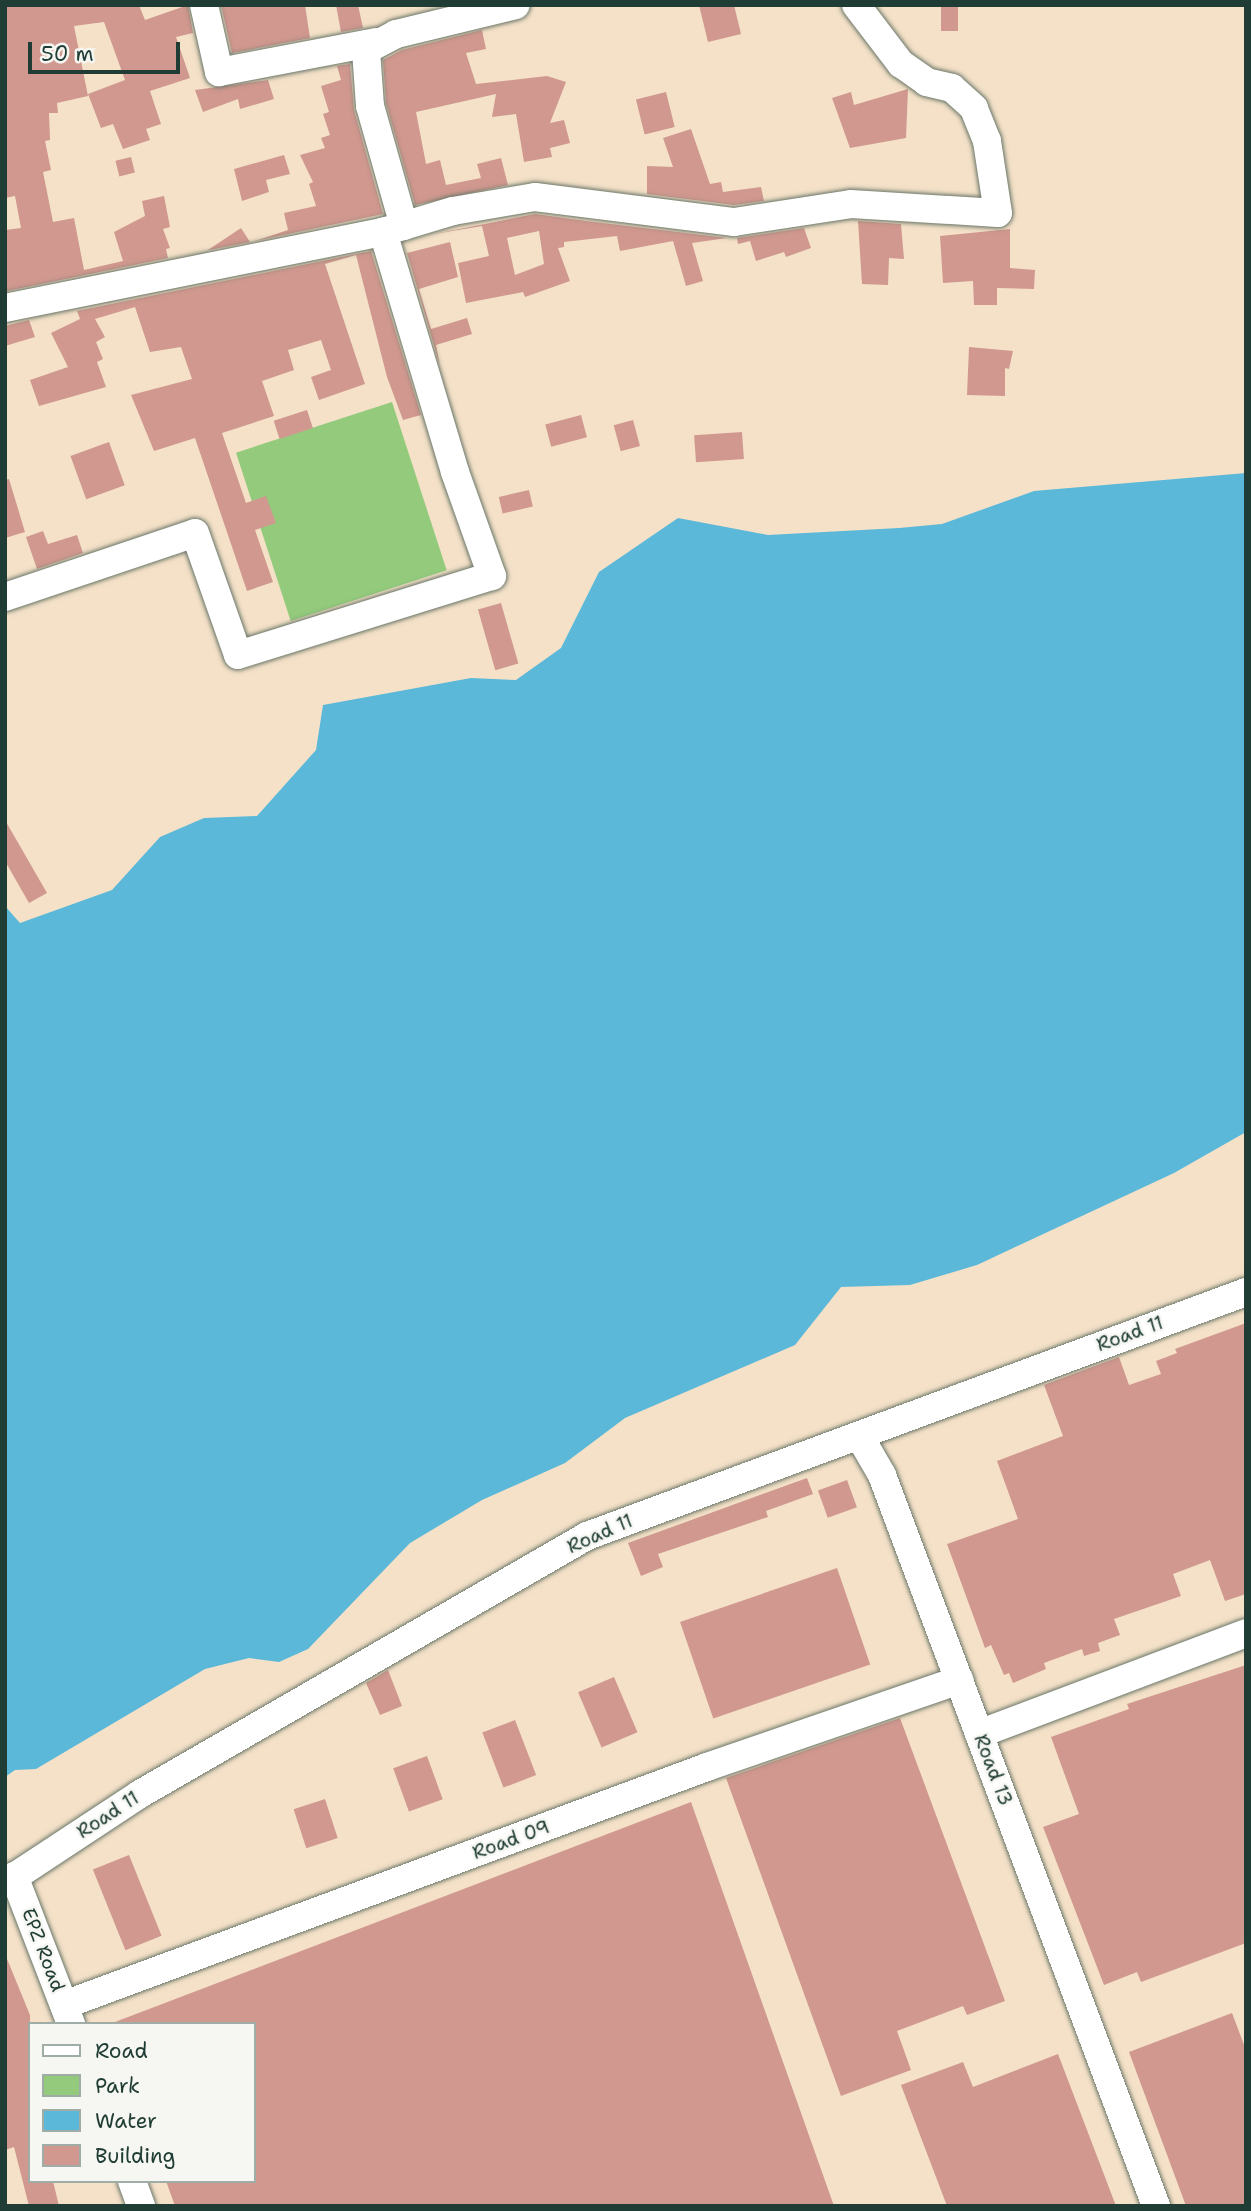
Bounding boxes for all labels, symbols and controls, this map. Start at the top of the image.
scale bar [32,28,184,72]
text: 50 m [41,40,94,68]
street label: Road 11 [1093,1311,1167,1357]
street label: Road 11 [564,1509,636,1559]
street label: Road 13 [969,1731,1017,1809]
street label: Road 11 [73,1787,143,1843]
street label: Road 09 [469,1816,553,1864]
street label: EPZ Road [17,1905,69,1995]
legend [28,2022,256,2183]
text: Road [95,2037,148,2065]
text: Park [95,2072,140,2100]
text: Water [95,2107,157,2135]
text: Building [95,2142,175,2170]

